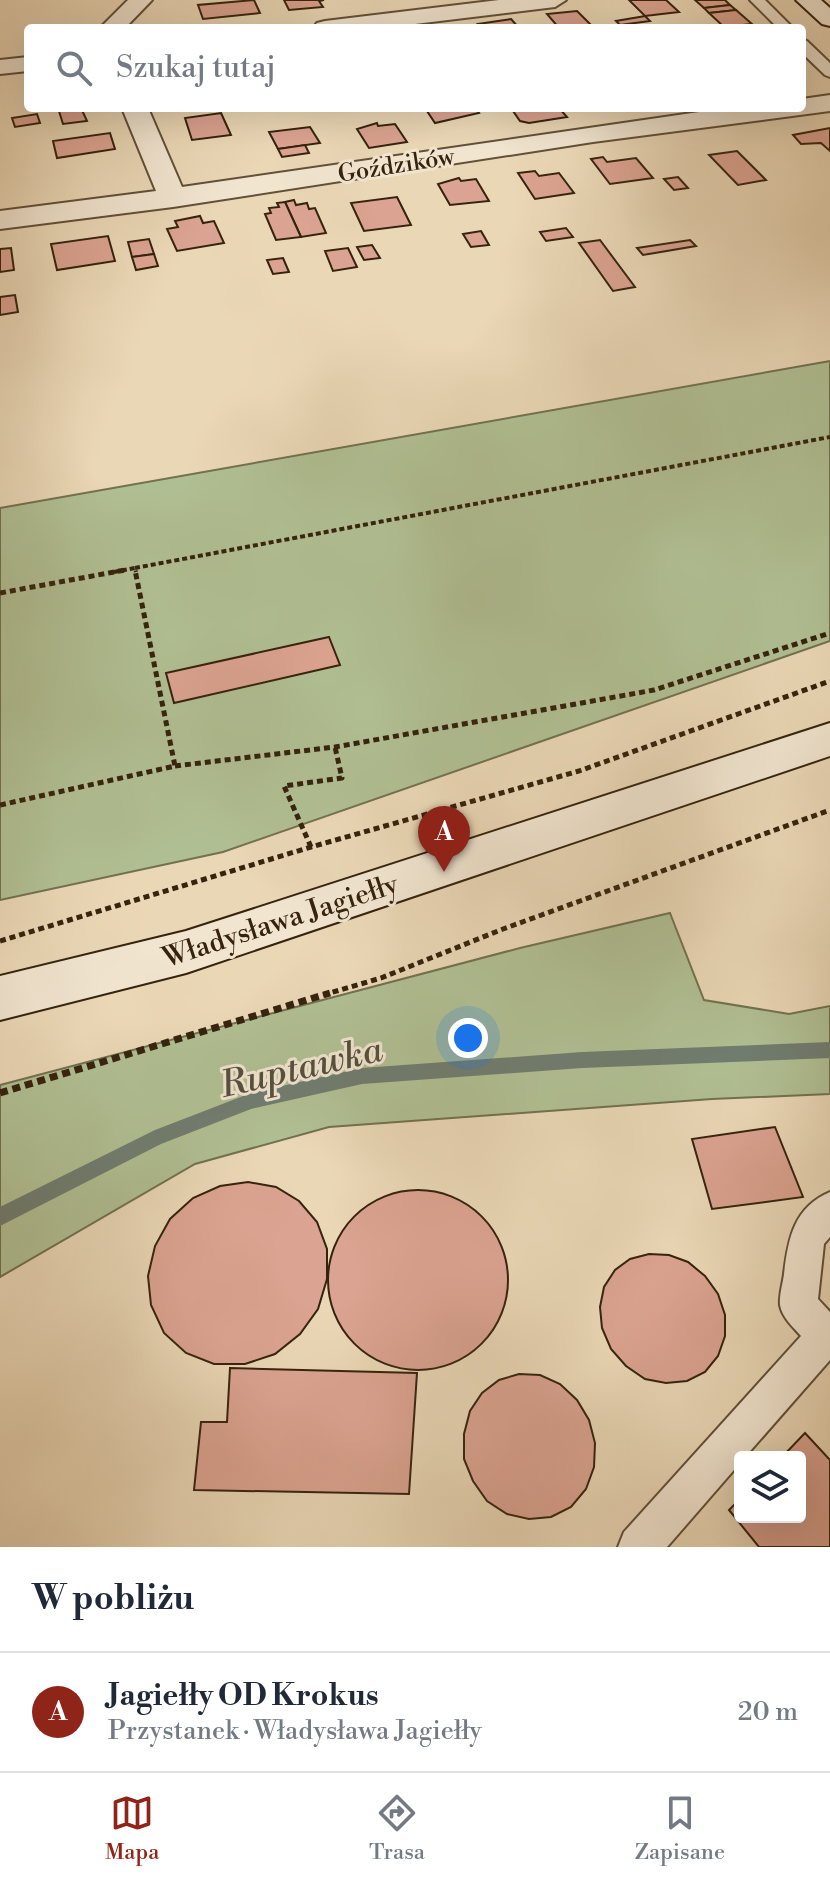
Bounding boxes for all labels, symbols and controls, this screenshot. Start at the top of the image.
search box [24,24,806,112]
icon: search [52,46,96,90]
text: Szukaj tutaj [116,49,276,87]
street label: Goździków [336,142,458,190]
pin: A [418,806,470,872]
street label: Władysława Jagiełły [157,867,403,976]
your location [448,1018,488,1058]
water label: Ruptawka [215,1028,388,1109]
map controls [734,1451,806,1523]
button: layers [734,1451,806,1523]
text: W pobliżu [32,1578,194,1620]
text: Jagiełły OD Krokus [108,1677,379,1715]
text: A [49,1696,67,1728]
text: 20 m [738,1696,798,1728]
text: Przystanek · Władysława Jagiełły [108,1715,482,1747]
tab: Mapa [105,1791,159,1866]
tab: Trasa [369,1791,425,1866]
tab: Zapisane [635,1791,725,1866]

